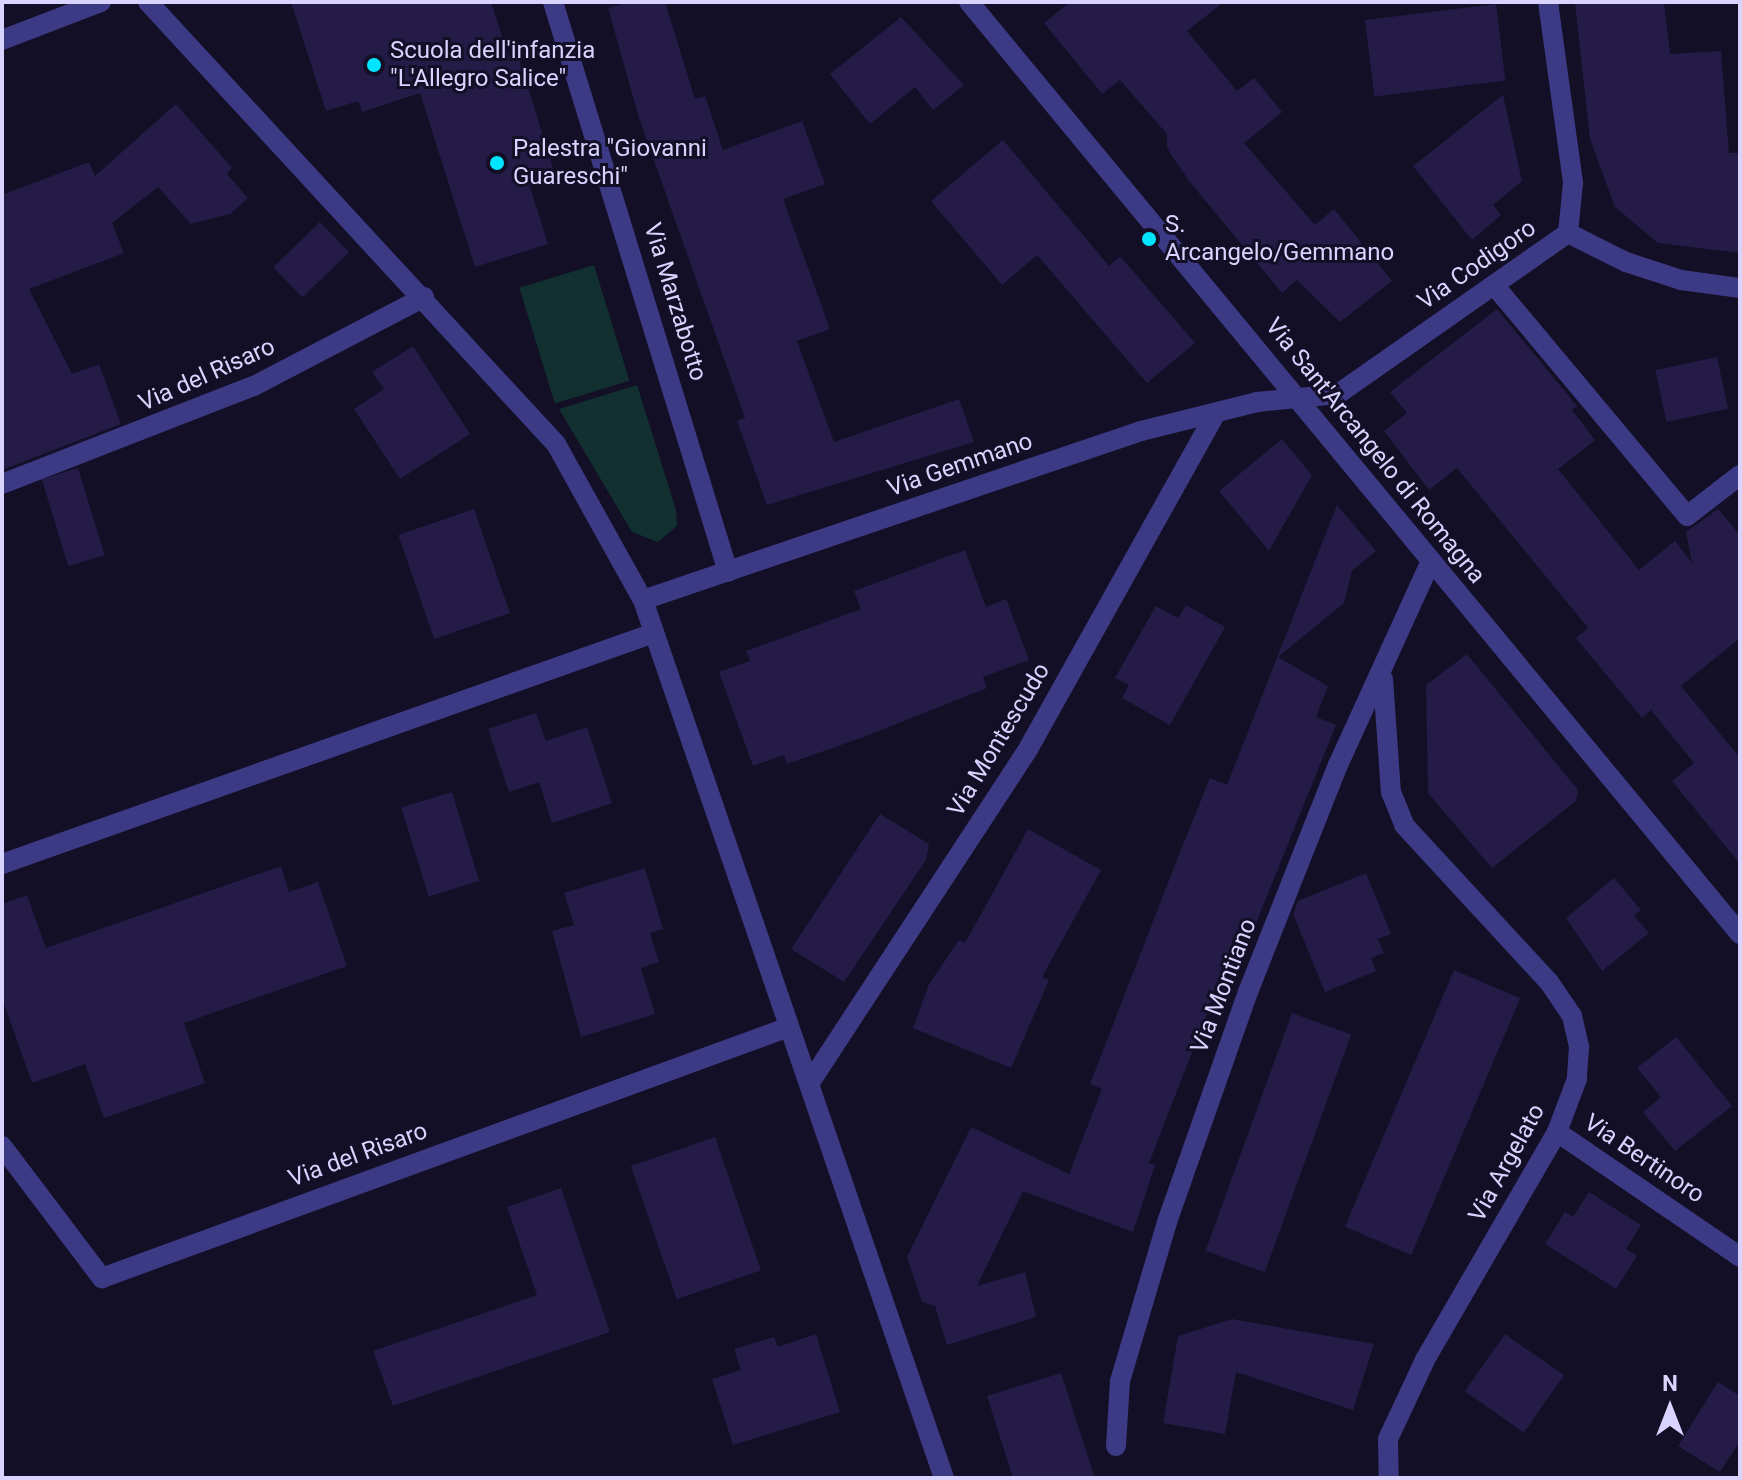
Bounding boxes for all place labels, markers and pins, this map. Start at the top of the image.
place label: Scuola dell'infanzia "L'Allegro Salice" [390,37,595,93]
marker: Scuola dell'infanzia "L'Allegro Salice" [365,56,383,74]
place label: Palestra "Giovanni Guareschi" [513,135,707,191]
marker: Palestra "Giovanni Guareschi" [488,154,506,172]
place label: S. Arcangelo/Gemmano [1165,211,1394,267]
marker: S. Arcangelo/Gemmano [1140,230,1158,248]

